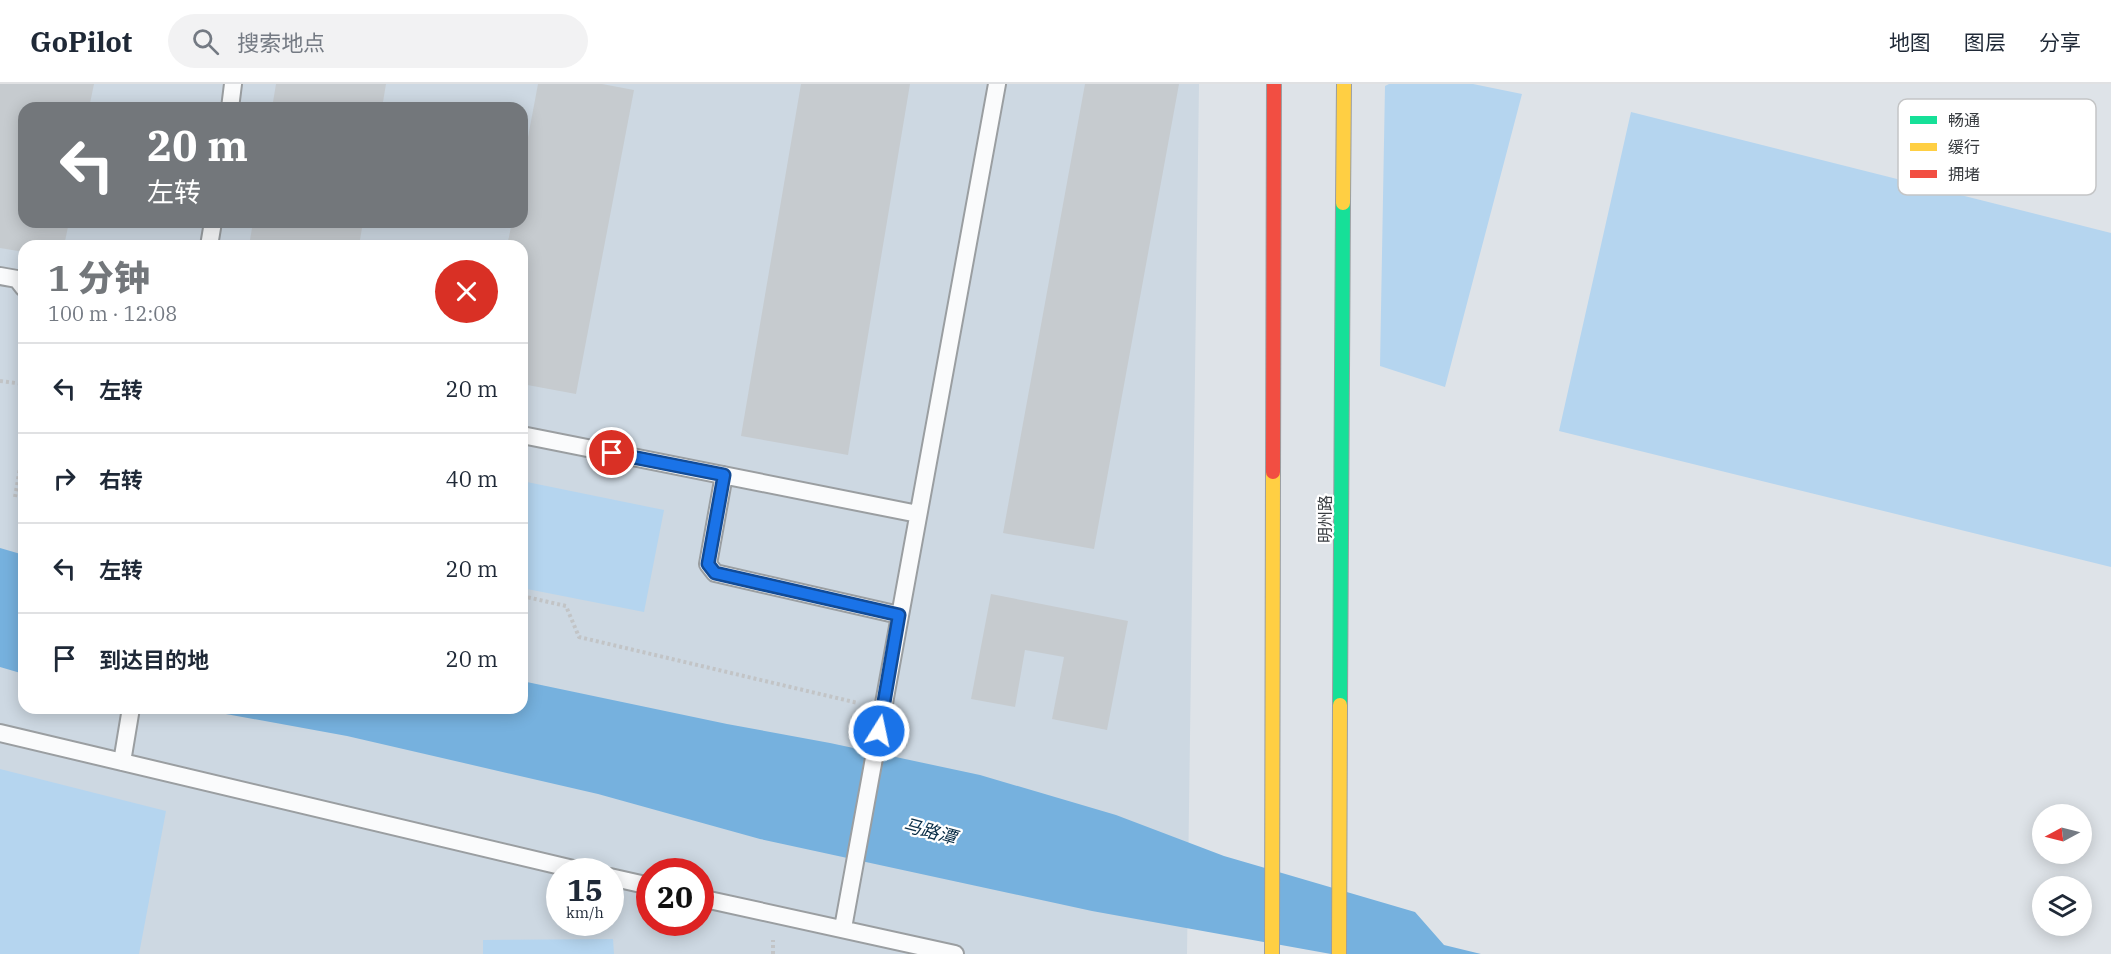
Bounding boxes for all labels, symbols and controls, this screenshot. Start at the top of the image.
search box [168,14,588,68]
text: GoPilot [30,23,132,60]
icon: search [189,25,222,58]
text: 搜索地点 [237,28,325,57]
text: 地图 [1889,28,1931,56]
text: 图层 [1964,28,2006,56]
text: 分享 [2039,28,2081,56]
legend [1898,99,2096,195]
text: 畅通 [1948,110,1980,130]
text: 20 m [147,118,248,173]
icon: left [48,126,126,204]
text: 缓行 [1948,137,1980,157]
text: 拥堵 [1948,164,1980,184]
text: 左转 [147,174,201,209]
text: 1 分钟 [48,254,150,301]
button: close [435,260,498,323]
text: 100 m · 12:08 [48,300,177,327]
icon: left [48,372,81,405]
text: 20 m [446,374,498,403]
text: 左转 [99,375,143,404]
pin [586,427,637,478]
icon: arrive [595,436,628,469]
icon: right [48,462,81,495]
text: 40 m [446,464,498,493]
text: 右转 [99,465,143,494]
street label: 明州路 [1315,495,1335,543]
icon: left [48,552,81,585]
text: 20 m [446,554,498,583]
text: 左转 [99,555,143,584]
icon: arrive [48,642,81,675]
text: 20 m [446,644,498,673]
text: 到达目的地 [99,645,209,674]
position arrow [847,699,911,763]
north arrow [2032,804,2092,864]
map controls [2032,804,2092,936]
water label: 马路潭 [901,813,962,850]
speed limit sign: 20 [636,858,714,936]
text: 15 [567,870,603,909]
button: layers [2032,876,2092,936]
text: km/h [566,903,604,922]

